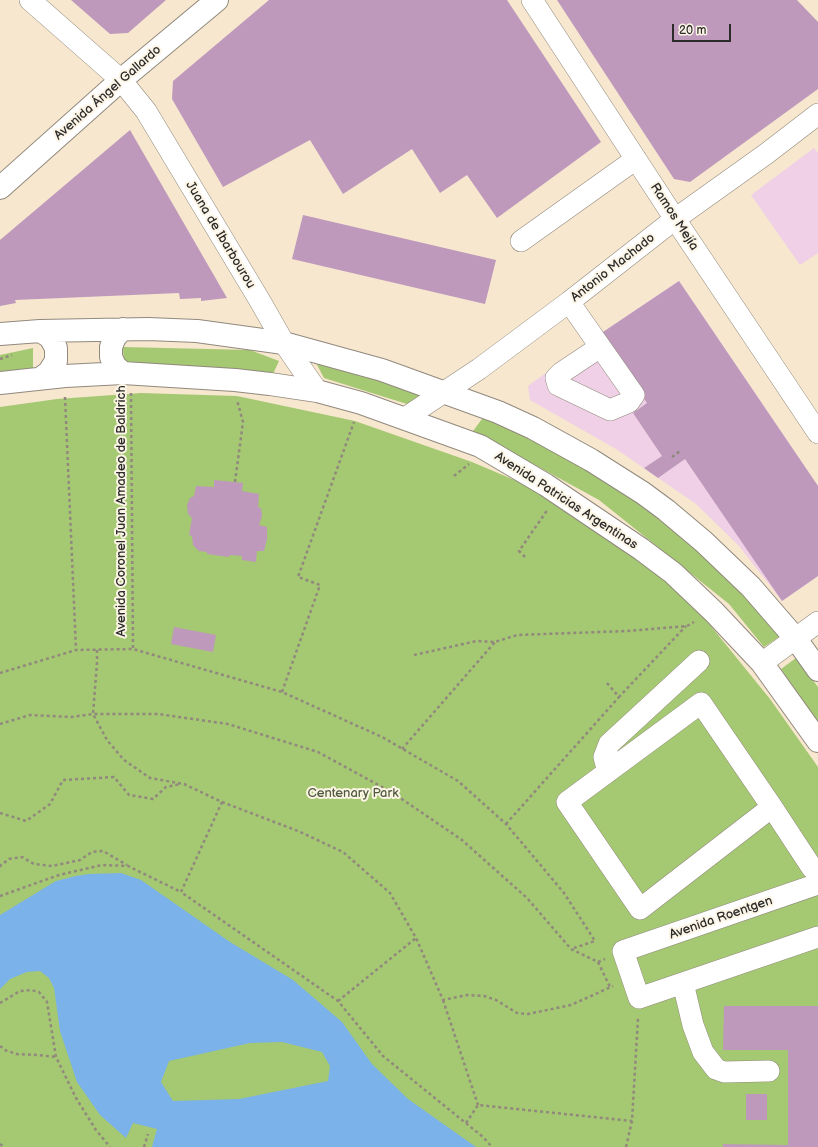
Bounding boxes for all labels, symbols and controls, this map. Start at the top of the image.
scale bar [674,16,733,42]
text: 20 m [679,23,706,38]
street label: Avenida Ángel Gallardo [51,42,165,144]
street label: Juana de Ibarbourou [182,179,258,291]
street label: Ramos Mejía [646,180,702,254]
street label: Antonio Machado [568,230,658,306]
street label: Avenida Coronel Juan Amadeo de Baldrich [114,385,130,637]
street label: Avenida Patricias Argentinas [492,449,640,553]
park label: Centenary Park [307,786,399,802]
street label: Avenida Roentgen [667,893,775,943]

